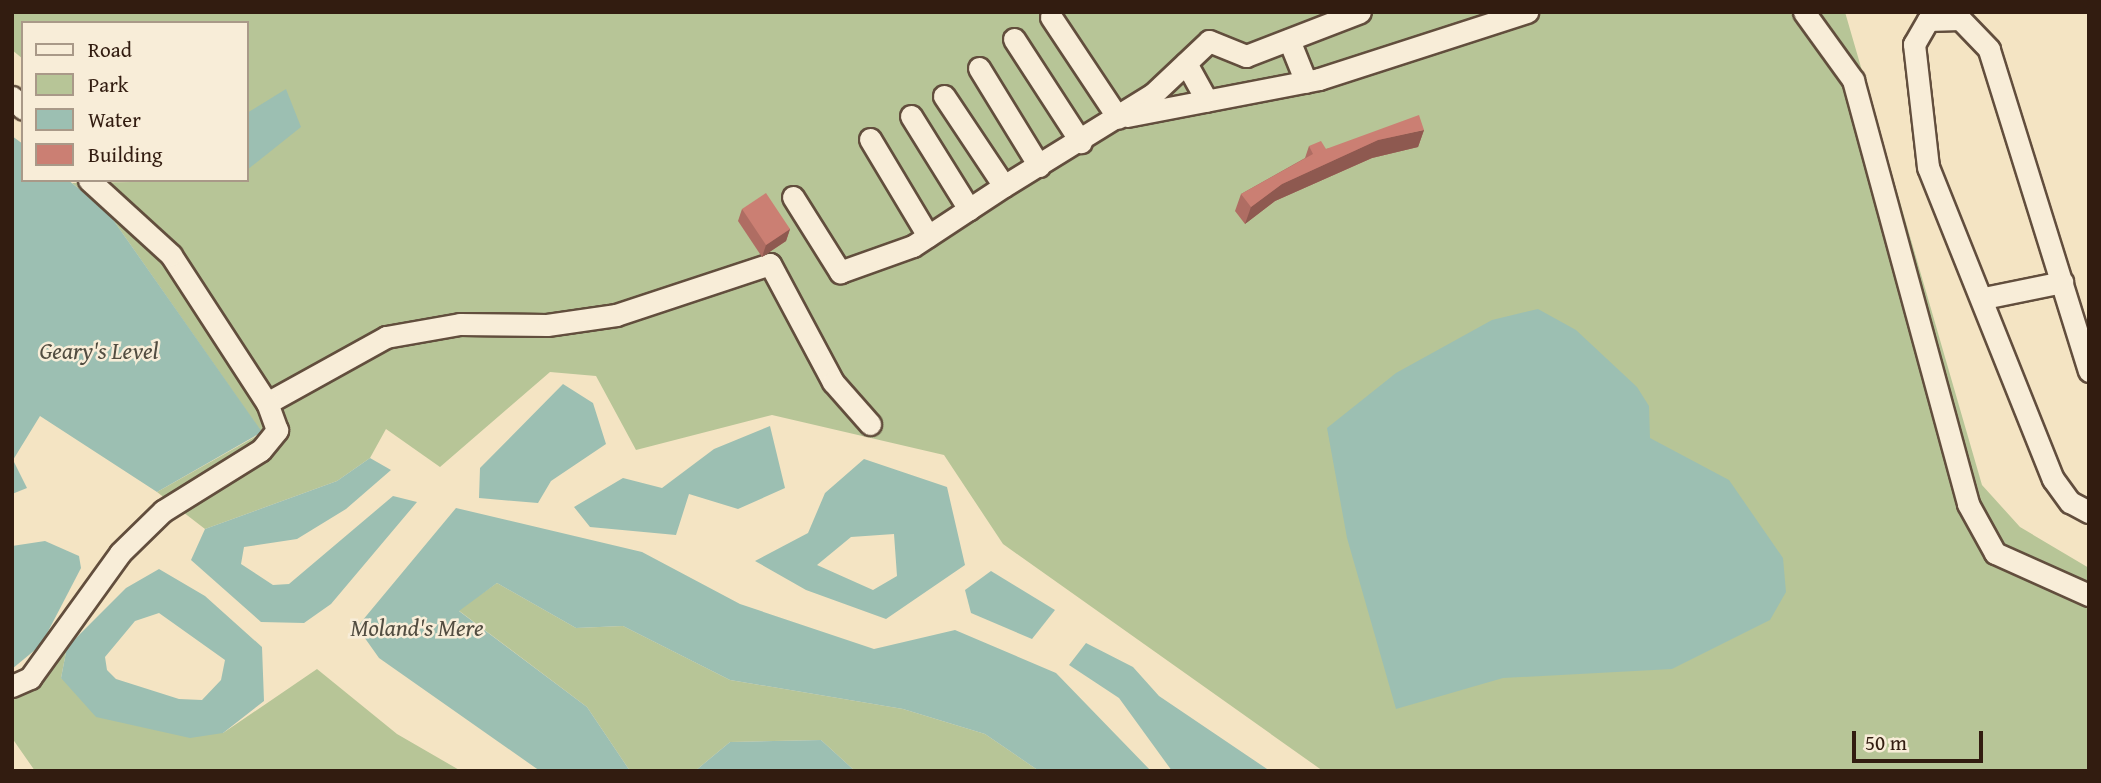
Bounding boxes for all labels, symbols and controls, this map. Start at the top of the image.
legend [21,21,248,182]
text: Road [88,34,132,65]
text: Park [88,69,129,100]
text: Water [88,104,141,135]
text: Building [88,139,162,170]
water label: Geary's Level [40,337,158,365]
water label: Moland's Mere [350,614,484,642]
scale bar [1856,716,1987,760]
text: 50 m [1865,727,1907,758]

